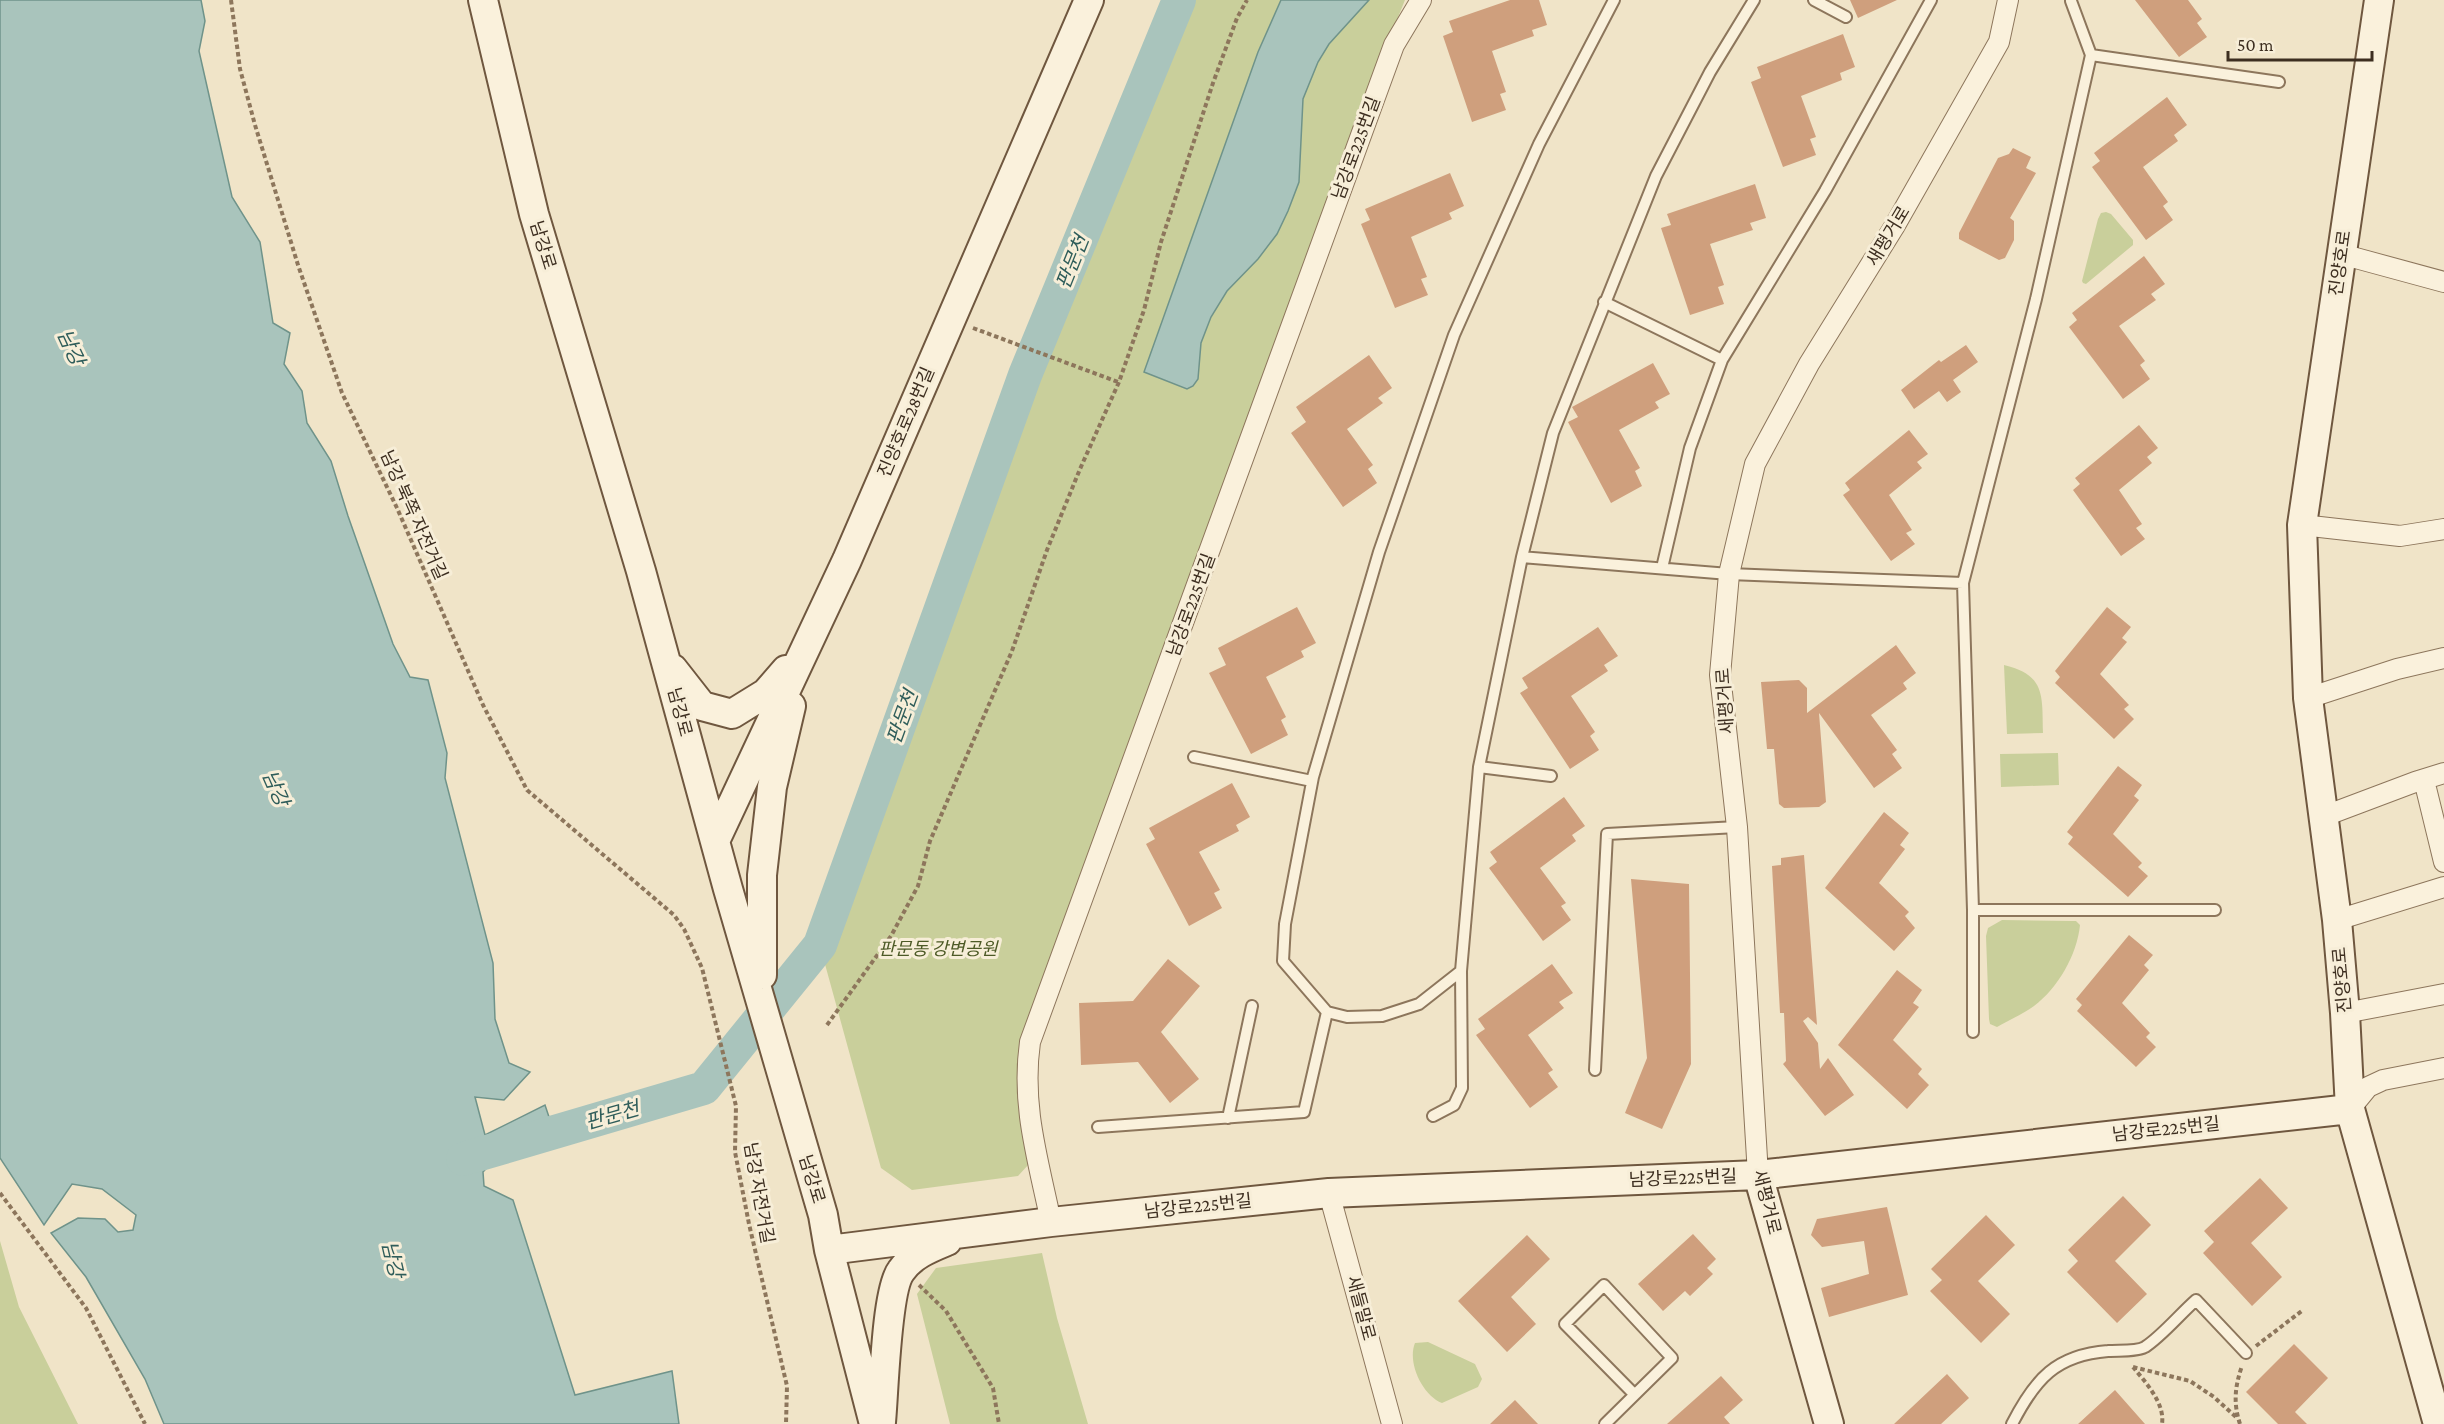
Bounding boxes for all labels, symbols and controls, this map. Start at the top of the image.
scale bar [2228,24,2372,62]
text: 50 m [2237,35,2274,55]
street label: 남강로225번길 [1328,94,1384,202]
street label: 새평거로 [1862,202,1914,270]
street label: 남강로 [526,218,560,272]
street label: 진양호로 [2325,229,2355,297]
water label: 판문천 [1051,230,1094,292]
water label: 남강 [53,326,90,371]
street label: 진양호로28번길 [874,364,938,480]
street label: 남강 북쪽 자전거길 [377,447,451,583]
street label: 남강로225번길 [1163,551,1219,659]
street label: 새평거로 [1713,667,1737,735]
street label: 남강로 [664,685,696,739]
water label: 판문천 [882,685,923,747]
water label: 남강 [258,767,295,812]
park label: 판문동 강변공원 [878,939,999,959]
street label: 진양호로 [2329,946,2355,1014]
water label: 판문천 [582,1096,644,1133]
street label: 남강로225번길 [2111,1113,2221,1145]
street label: 남강 자전거길 [740,1141,778,1245]
street label: 남강로 [795,1152,829,1206]
street label: 남강로225번길 [1629,1166,1737,1190]
street label: 새평거로 [1749,1167,1785,1237]
street label: 남강로225번길 [1143,1190,1253,1222]
water label: 남강 [378,1239,408,1282]
street label: 새들말로 [1343,1273,1379,1343]

